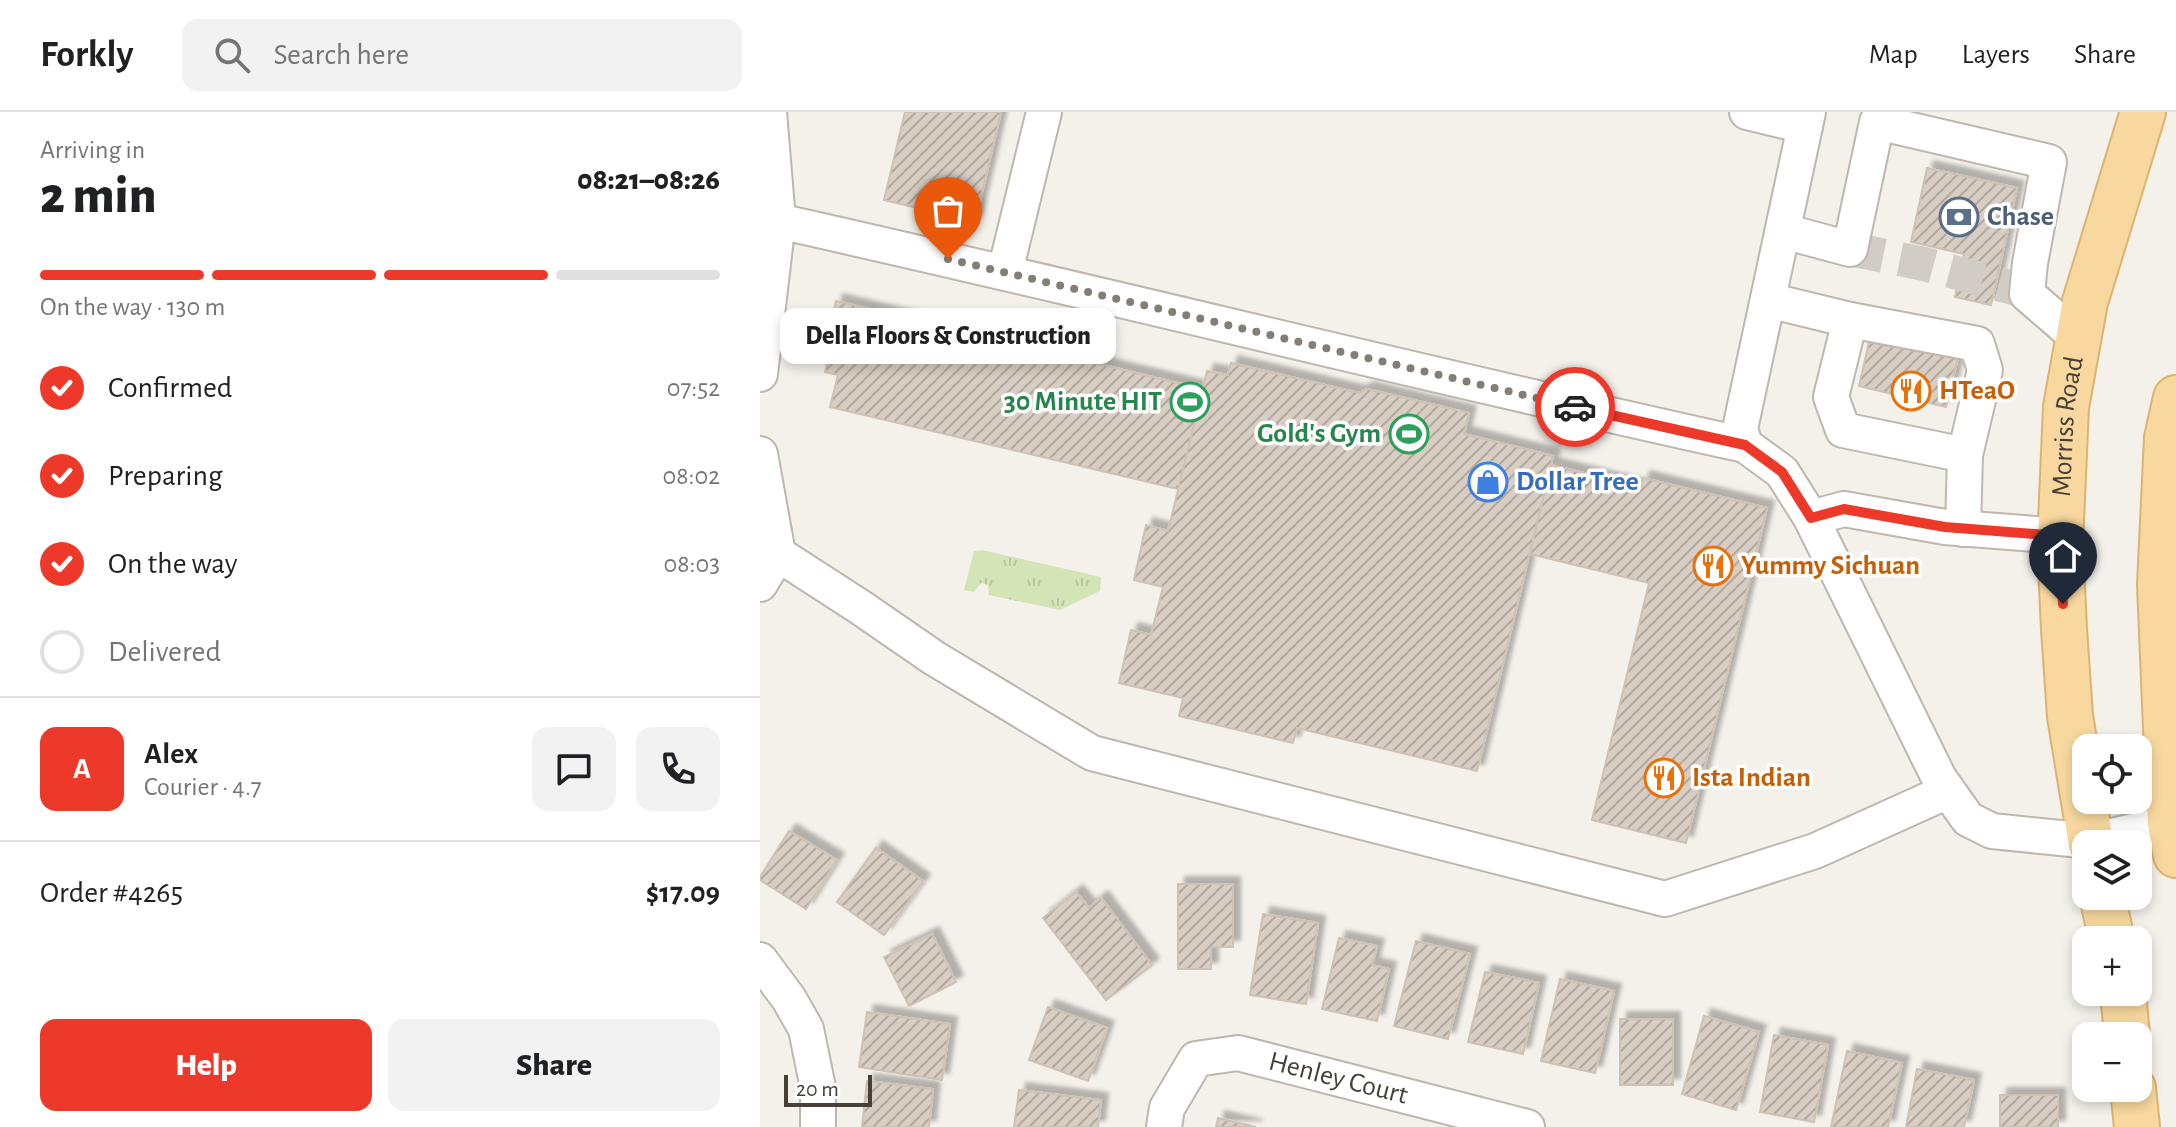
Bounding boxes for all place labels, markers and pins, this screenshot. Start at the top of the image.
pin [914,177,982,259]
bank icon: Chase [1938,196,1980,238]
place label: Chase [1987,203,2054,231]
callout: Della Floors & Construction [780,307,1116,363]
restaurant icon: HTeaO [1890,370,1932,412]
place label: HTeaO [1939,377,2015,405]
sports icon: 30 Minute HIT [1169,381,1211,423]
place label: 30 Minute HIT [1004,388,1162,416]
sports icon: Gold's Gym [1388,413,1430,455]
place label: Gold's Gym [1257,420,1381,448]
shop icon: Dollar Tree [1467,461,1509,503]
place label: Dollar Tree [1516,468,1639,496]
pin [2029,522,2097,604]
restaurant icon: Yummy Sichuan [1692,545,1734,587]
place label: Yummy Sichuan [1741,552,1920,580]
restaurant icon: Ista Indian [1643,757,1685,799]
place label: Ista Indian [1692,764,1811,792]

